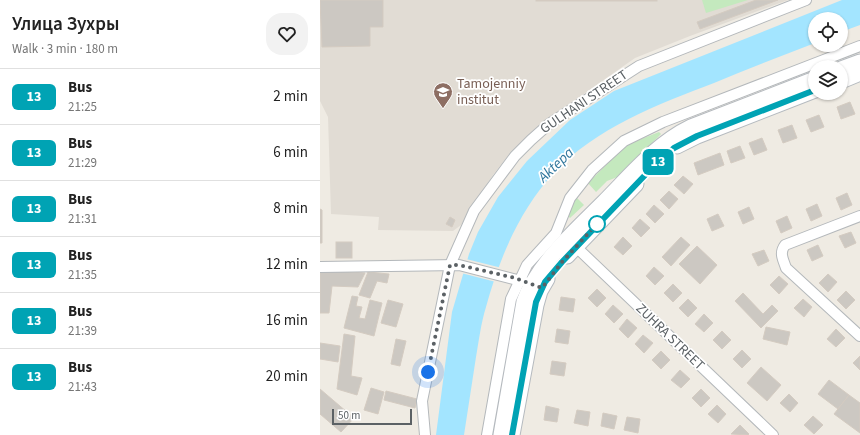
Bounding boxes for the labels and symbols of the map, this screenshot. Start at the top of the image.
street label: GULHANI STREET [536,65,632,139]
place label: Tamojenniy institut [457,74,526,110]
school or university icon: Tamojenniy institut [432,81,454,109]
water label: Aktepa [533,143,579,188]
line badge: 13 [640,149,676,175]
unlabelled marker [588,215,606,233]
street label: ZUHRA STREET [631,299,709,375]
your location [418,362,438,382]
scale bar [332,407,412,426]

